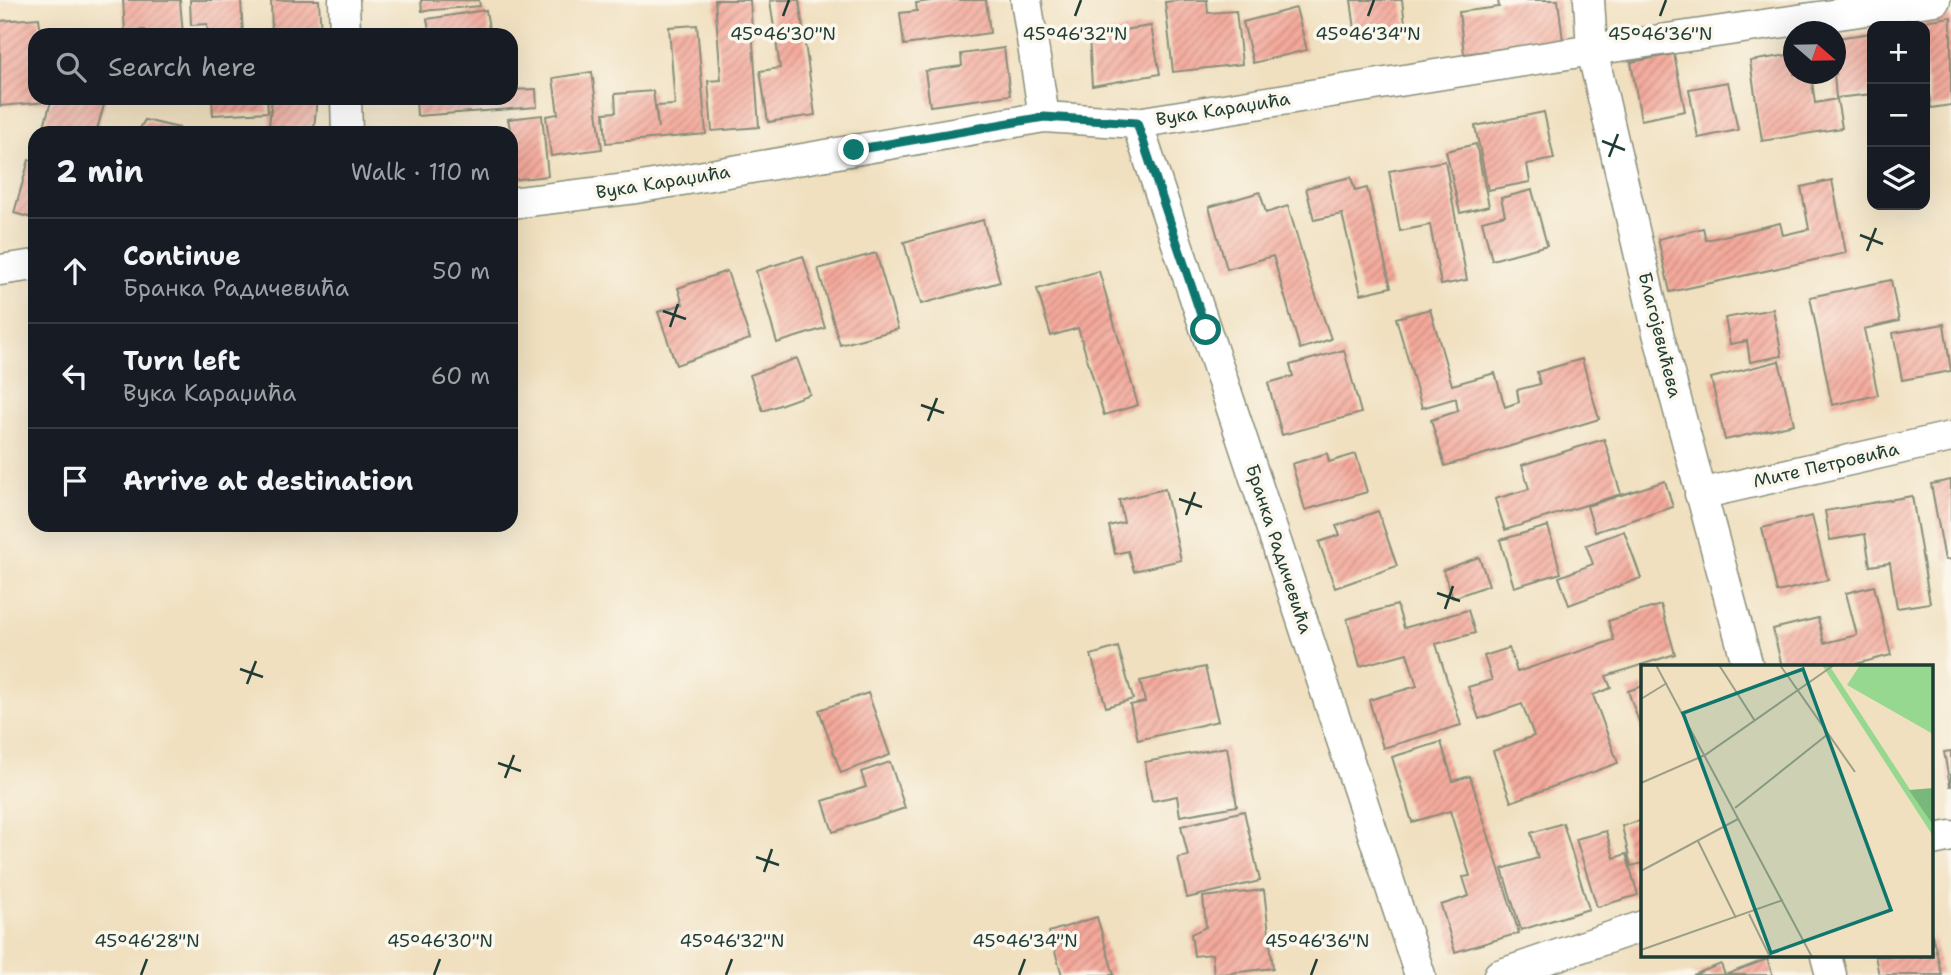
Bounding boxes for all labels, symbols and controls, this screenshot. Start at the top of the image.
north arrow [1783,21,1846,84]
map controls [1867,21,1930,210]
button: + [1867,21,1930,84]
text: 45°46'30"N [730,22,836,46]
text: 45°46'32"N [1023,22,1127,46]
text: 45°46'34"N [1315,22,1421,46]
text: 45°46'36"N [1608,22,1712,46]
search box [28,28,518,105]
icon: search [52,48,90,86]
text: Search here [108,49,257,84]
button: − [1867,84,1930,147]
street label: Вука Караџића [1154,87,1292,131]
route end [838,134,869,165]
button: layers [1867,147,1930,210]
text: 2 min [56,151,143,192]
text: Walk · 110 m [351,157,490,187]
street label: Вука Караџића [594,160,732,204]
text: Continue [123,238,241,273]
icon: ahead [56,252,94,290]
text: 50 m [432,256,490,286]
street label: Благојевићева [1633,270,1687,400]
text: Бранка Радичевића [123,273,349,303]
route start [1190,314,1221,345]
text: Turn left [123,343,240,378]
icon: left [56,357,94,395]
text: 60 m [431,361,490,391]
text: Вука Караџића [123,378,296,408]
street label: Мите Петровића [1751,437,1901,493]
street label: Бранка Радичевића [1240,461,1318,637]
icon: arrive [56,462,94,500]
text: Arrive at destination [123,463,413,498]
inset map [1641,665,1934,958]
text: 45°46'28"N [94,929,200,953]
text: 45°46'30"N [387,929,493,953]
text: 45°46'32"N [680,929,784,953]
text: 45°46'34"N [972,929,1078,953]
text: 45°46'36"N [1265,929,1369,953]

